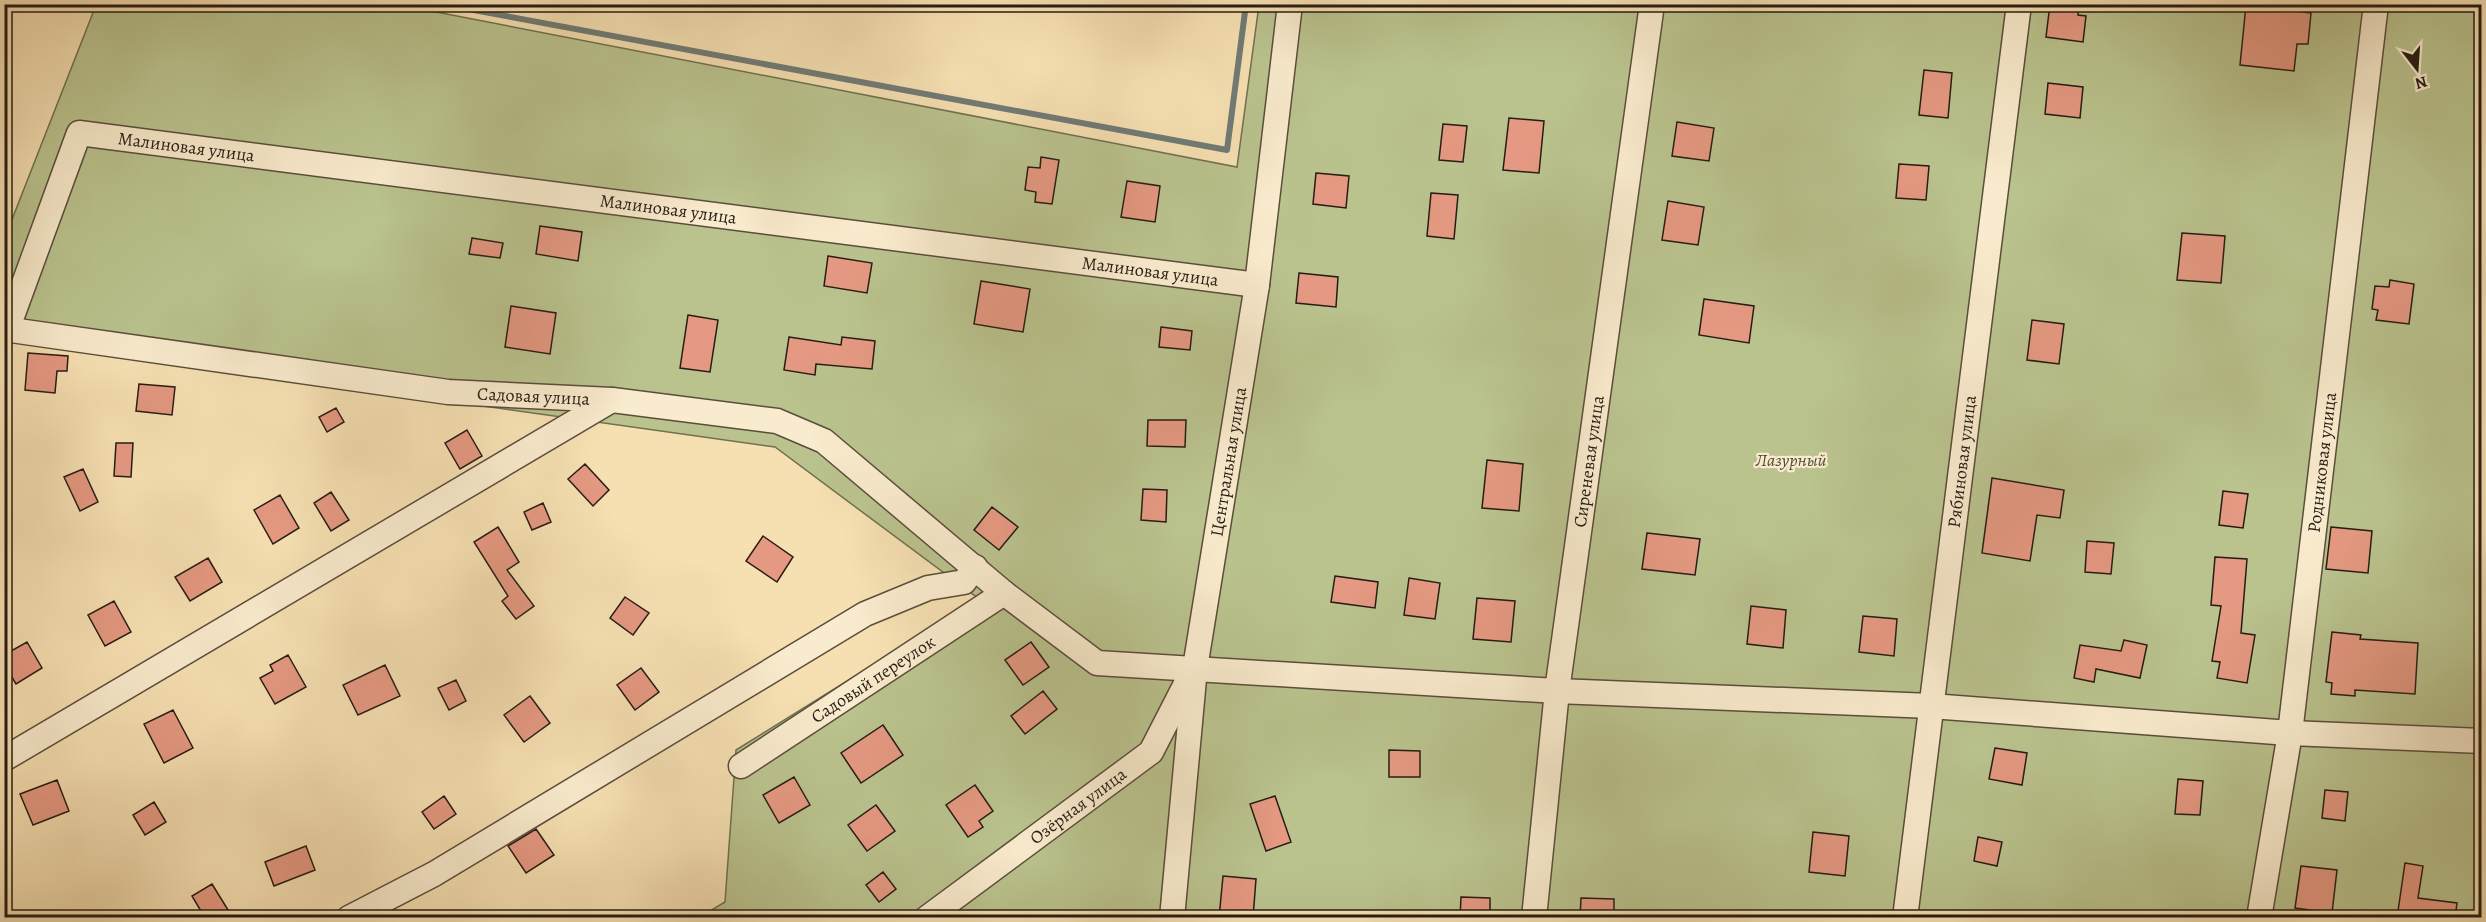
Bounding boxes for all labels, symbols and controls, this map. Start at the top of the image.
north arrow [2387,39,2447,99]
text: N [2412,70,2430,95]
street label: Малиновая улица [117,126,257,168]
street label: Малиновая улица [599,188,739,230]
street label: Малиновая улица [1081,251,1221,292]
street label: Садовая улица [477,381,591,411]
street label: Центральная улица [1204,385,1252,538]
street label: Родниковая улица [2302,390,2342,534]
street label: Сиреневая улица [1568,393,1610,529]
street label: Рябиновая улица [1942,393,1982,529]
park label: Лазурный [1754,448,1827,472]
street label: Садовый переулок [806,630,940,729]
street label: Озёрная улица [1025,762,1132,850]

